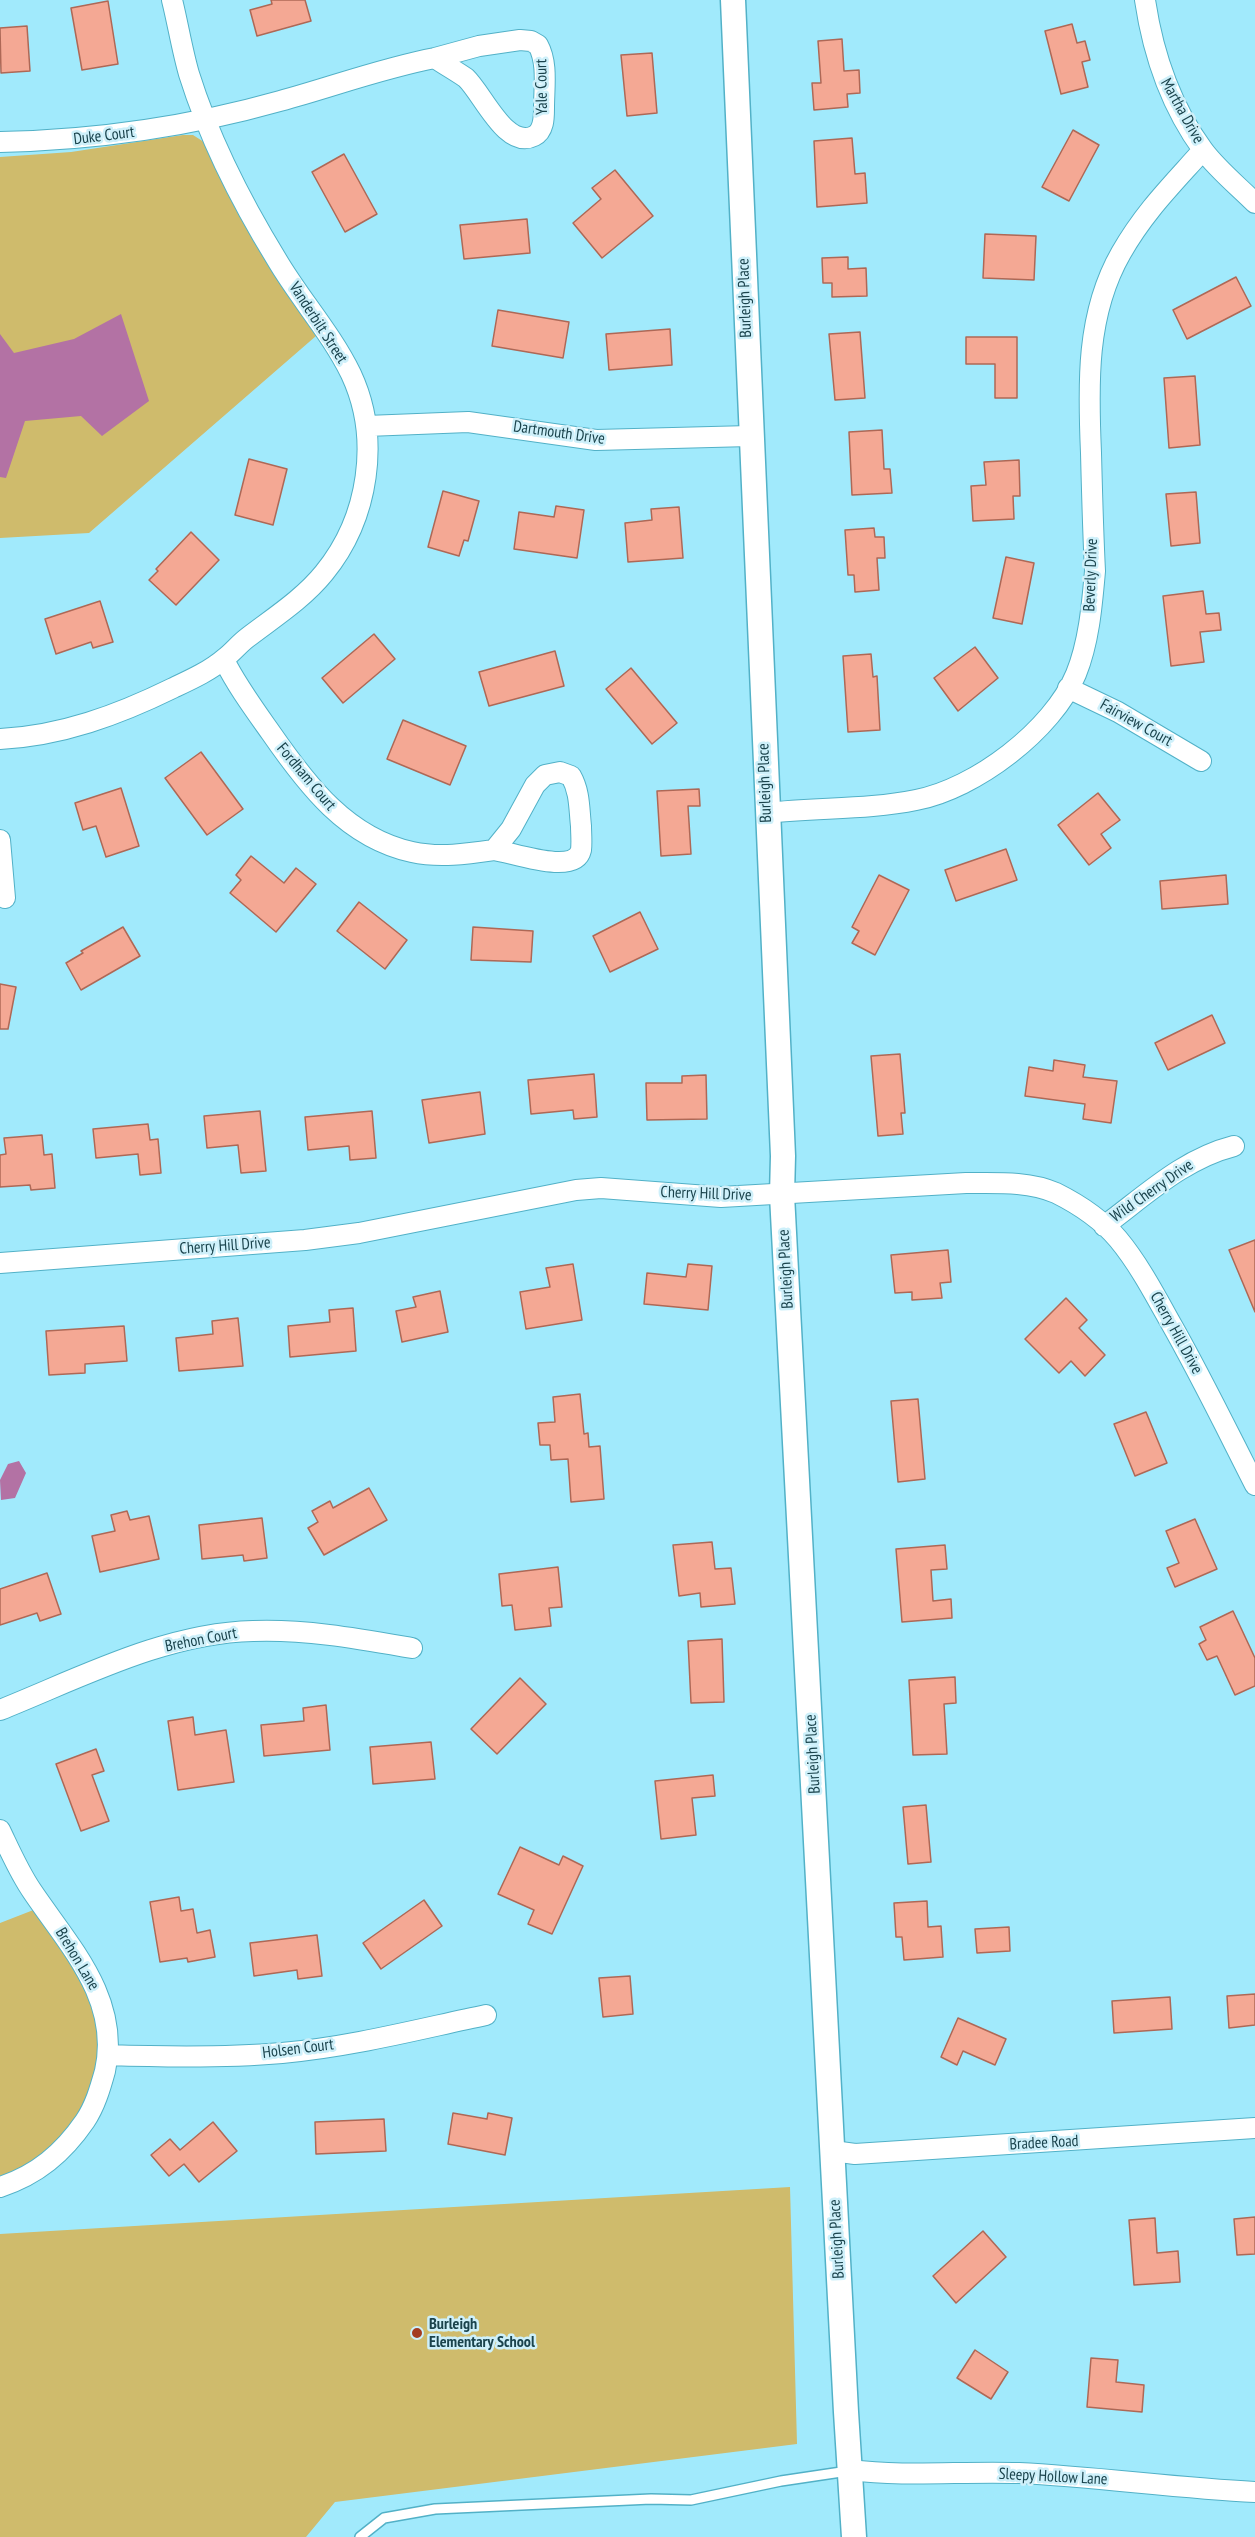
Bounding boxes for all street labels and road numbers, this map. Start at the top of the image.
street label: Yale Court [532,59,552,115]
street label: Martha Drive [1156,75,1208,147]
street label: Duke Court [72,123,136,149]
street label: Burleigh Place [734,258,756,338]
street label: Vanderbilt Street [285,279,351,367]
street label: Dartmouth Drive [512,417,606,449]
street label: Beverly Drive [1080,538,1102,612]
street label: Fairview Court [1096,695,1176,751]
street label: Fordham Court [272,739,340,815]
street label: Burleigh Place [754,743,776,823]
street label: Wild Cherry Drive [1107,1155,1197,1227]
street label: Cherry Hill Drive [660,1183,752,1205]
street label: Burleigh Place [774,1229,798,1309]
street label: Cherry Hill Drive [179,1233,271,1259]
street label: Cherry Hill Drive [1146,1288,1206,1378]
street label: Brehon Court [163,1624,239,1656]
street label: Burleigh Place [801,1714,825,1794]
street label: Brehon Lane [51,1924,103,1994]
street label: Holsen Court [261,2035,335,2063]
street label: Bradee Road [1009,2132,1079,2154]
street label: Burleigh Place [825,2199,849,2279]
street label: Sleepy Hollow Lane [998,2465,1108,2489]

